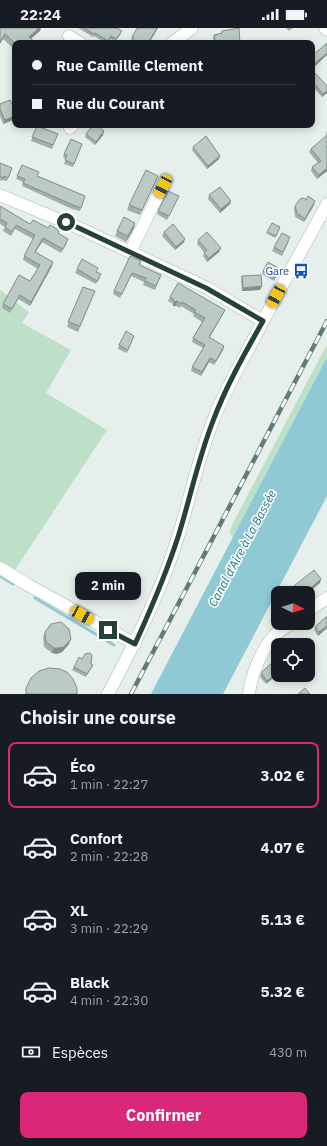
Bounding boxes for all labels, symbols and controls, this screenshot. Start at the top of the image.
text: 22:24 [20,5,61,24]
text: Rue Camille Clement [56,56,203,75]
text: Rue du Courant [56,94,165,113]
car [152,173,174,199]
route start [57,213,75,231]
bus stop icon: Gare [292,262,310,280]
place label: Gare [265,264,289,278]
car [265,283,287,309]
water label: Canal d'Aire à La Bassée [205,487,279,609]
callout: 2 min [75,572,141,600]
text: 2 min [91,577,125,594]
north arrow [271,586,315,630]
map controls [271,586,315,682]
car [69,604,95,626]
route end [99,621,117,639]
button: locate [271,638,315,682]
text: Choisir une course [20,706,176,729]
icon: car [22,757,58,793]
text: Éco [70,757,95,776]
text: 3.02 € [260,766,305,785]
text: 1 min · 22:27 [70,776,148,793]
icon: car [22,829,58,865]
text: Confort [70,829,123,848]
text: 4.07 € [260,838,305,857]
text: 2 min · 22:28 [70,848,148,865]
icon: car [22,901,58,937]
text: XL [70,901,88,920]
text: 5.13 € [260,910,305,929]
text: 3 min · 22:29 [70,920,148,937]
icon: car [22,973,58,1009]
text: Black [70,973,110,992]
text: 5.32 € [260,982,305,1001]
text: 4 min · 22:30 [70,992,148,1009]
icon: cash [20,1041,42,1063]
text: Espèces [52,1043,108,1062]
text: 430 m [269,1044,307,1061]
button: Confirmer [20,1092,307,1138]

